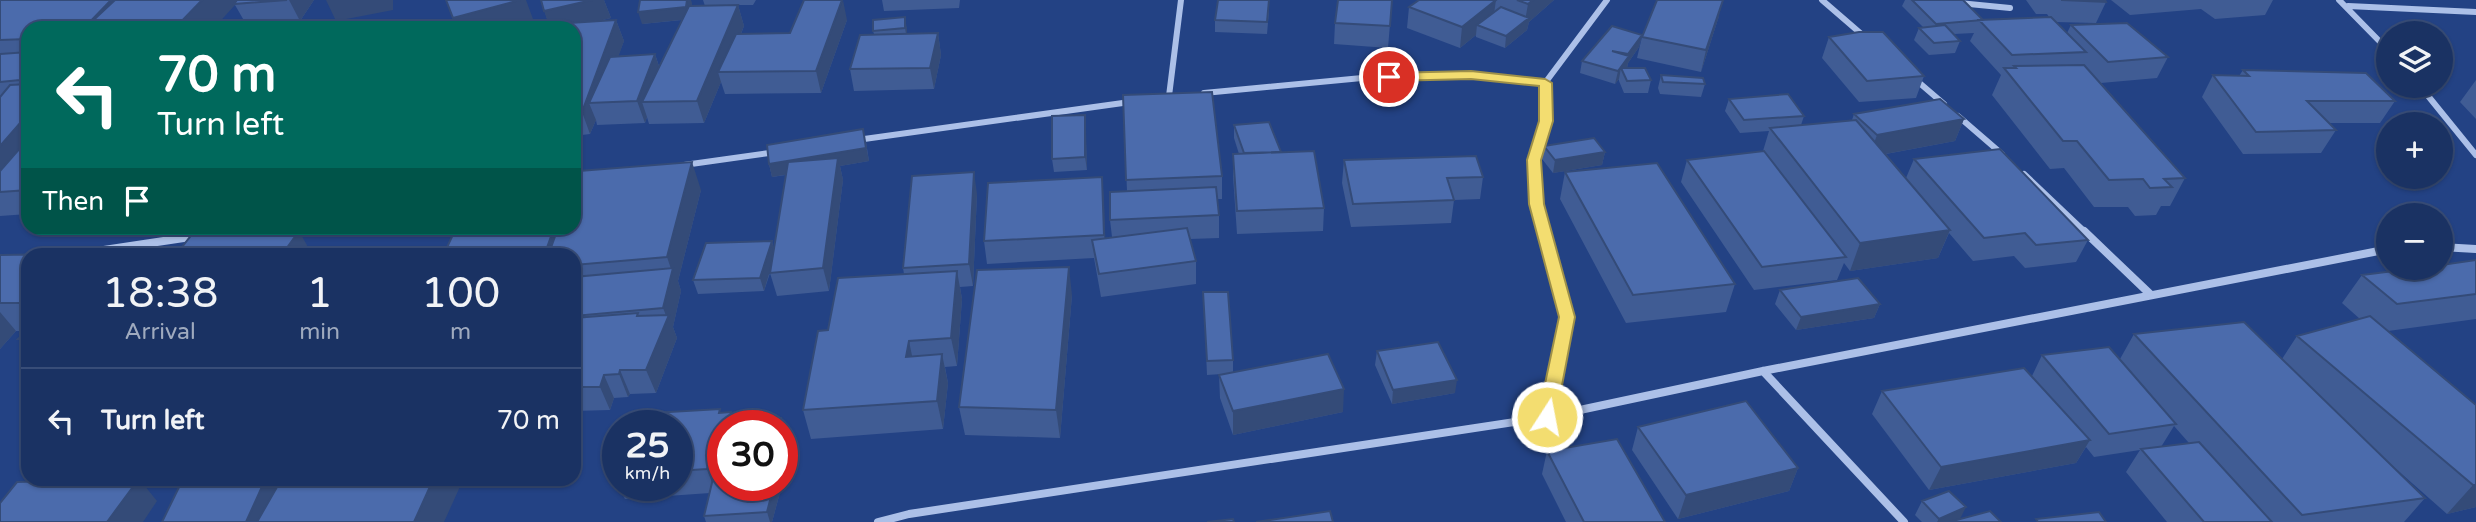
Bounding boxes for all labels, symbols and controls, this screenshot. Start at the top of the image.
map controls [2376,21,2453,280]
button: layers [2376,21,2453,98]
text: 70 m [157,46,276,105]
pin [1359,47,1419,107]
icon: left [42,49,133,140]
icon: arrive [1370,58,1408,96]
text: Turn left [157,106,284,144]
button: + [2376,112,2453,189]
icon: arrive [118,182,156,220]
text: Then [42,186,104,217]
button: − [2376,203,2453,280]
text: 18:38 [102,268,218,319]
text: 1 [306,268,333,319]
text: 100 [421,268,500,319]
text: Arrival [125,318,196,346]
text: min [299,318,340,346]
text: m [450,318,471,346]
position arrow [1510,380,1584,454]
icon: left [42,402,80,440]
text: Turn left [101,405,204,436]
text: 70 m [497,405,560,436]
speed limit sign: 30 [707,410,798,501]
text: 25 [626,425,669,467]
text: km/h [625,462,670,484]

